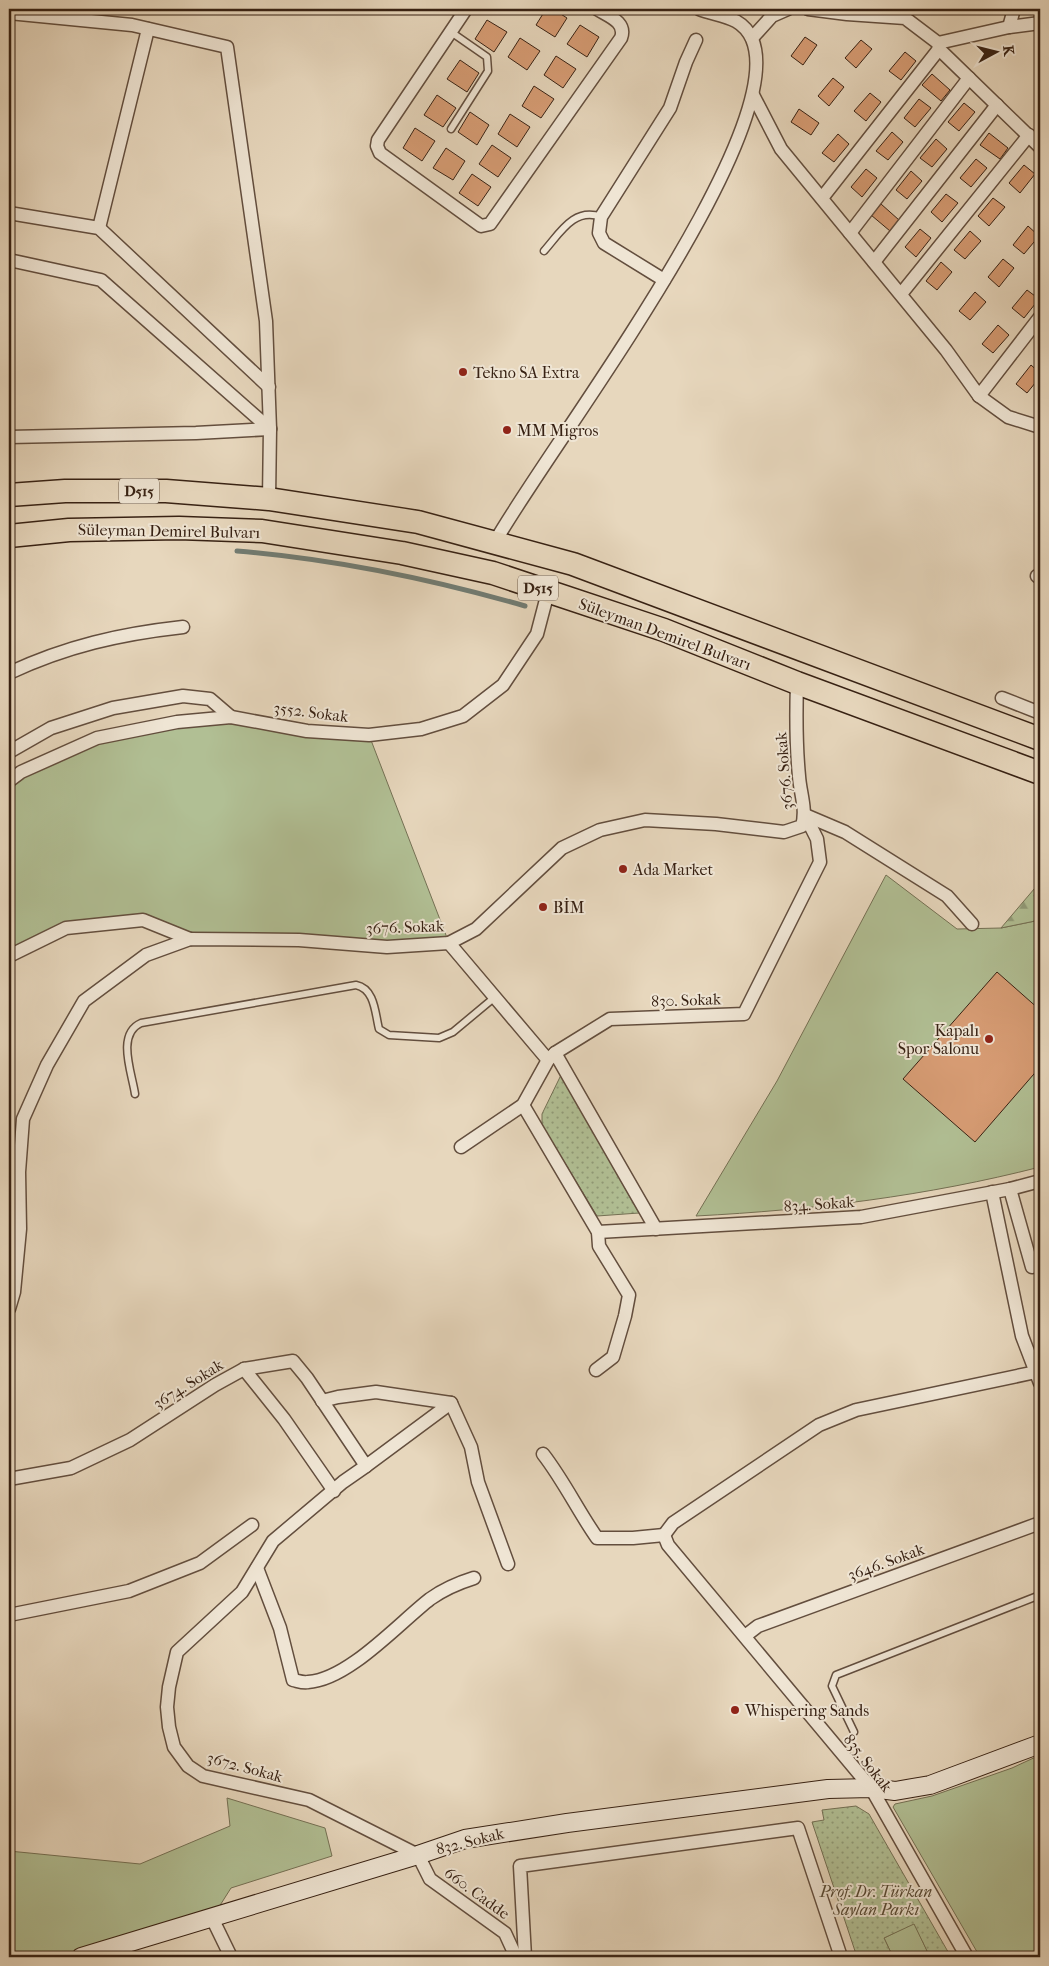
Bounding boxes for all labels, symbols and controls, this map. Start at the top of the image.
north arrow [972,28,1022,78]
text: K [999,44,1018,57]
place label: Tekno SA Extra [473,363,580,382]
marker: Tekno SA Extra [457,366,469,378]
place label: MM Migros [517,421,598,440]
marker: MM Migros [501,424,513,436]
road number: D515 [119,478,159,504]
street label: Süleyman Demirel Bulvarı [78,520,260,542]
road number: D515 [518,576,558,600]
street label: Süleyman Demirel Bulvarı [576,594,754,674]
street label: 3552. Sokak [273,698,350,726]
street label: 3676. Sokak [771,731,797,811]
place label: Ada Market [632,860,714,879]
marker: Ada Market [617,863,629,875]
place label: BİM [553,898,585,917]
marker: BİM [537,901,549,913]
street label: 3676. Sokak [366,916,445,938]
street label: 830. Sokak [651,989,722,1011]
place label: Kapalı Spor Salonu [898,1021,979,1058]
marker: Kapalı Spor Salonu [983,1033,995,1045]
street label: 834. Sokak [783,1192,856,1216]
street label: 3674. Sokak [150,1355,227,1413]
street label: 3646. Sokak [845,1539,927,1585]
place label: Whispering Sands [744,1701,869,1720]
marker: Whispering Sands [729,1704,741,1716]
street label: 835. Sokak [840,1730,897,1796]
street label: 3672. Sokak [205,1748,286,1786]
street label: 832. Sokak [434,1823,507,1859]
street label: 660. Cadde [441,1863,513,1923]
park label: Prof. Dr. Türkan Saylan Parkı [819,1882,932,1919]

